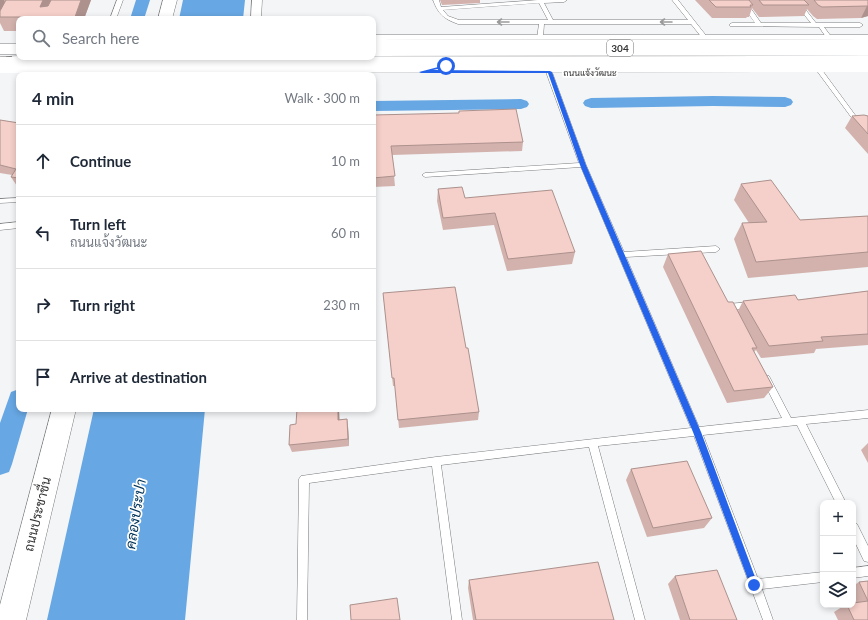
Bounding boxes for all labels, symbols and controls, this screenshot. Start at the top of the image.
search box [16,16,376,60]
one-way arrow [497,18,510,26]
one-way arrow [660,18,673,26]
icon: search [30,27,52,49]
text: Search here [62,29,139,47]
road number: 304 [607,40,633,56]
route start [437,57,455,75]
street label: ถนนแจ้งวัฒนะ [563,67,617,78]
text: 4 min [32,88,74,109]
text: Walk · 300 m [284,90,360,106]
icon: ahead [32,150,54,172]
text: Continue [70,152,131,170]
text: 10 m [331,153,360,169]
text: Turn left [70,215,126,233]
icon: left [32,222,54,244]
text: 60 m [331,225,360,241]
text: ถนนแจ้งวัฒนะ [70,234,147,250]
icon: right [32,294,54,316]
text: Turn right [70,296,135,314]
text: 230 m [323,297,360,313]
icon: arrive [32,366,54,388]
text: Arrive at destination [70,368,207,386]
street label: ถนนประชาชื่น [16,474,54,553]
water label: คลองประปา [121,478,149,550]
map controls [820,500,856,608]
button: + [820,500,856,536]
button: − [820,536,856,572]
button: layers [820,572,856,608]
route end [745,576,763,594]

